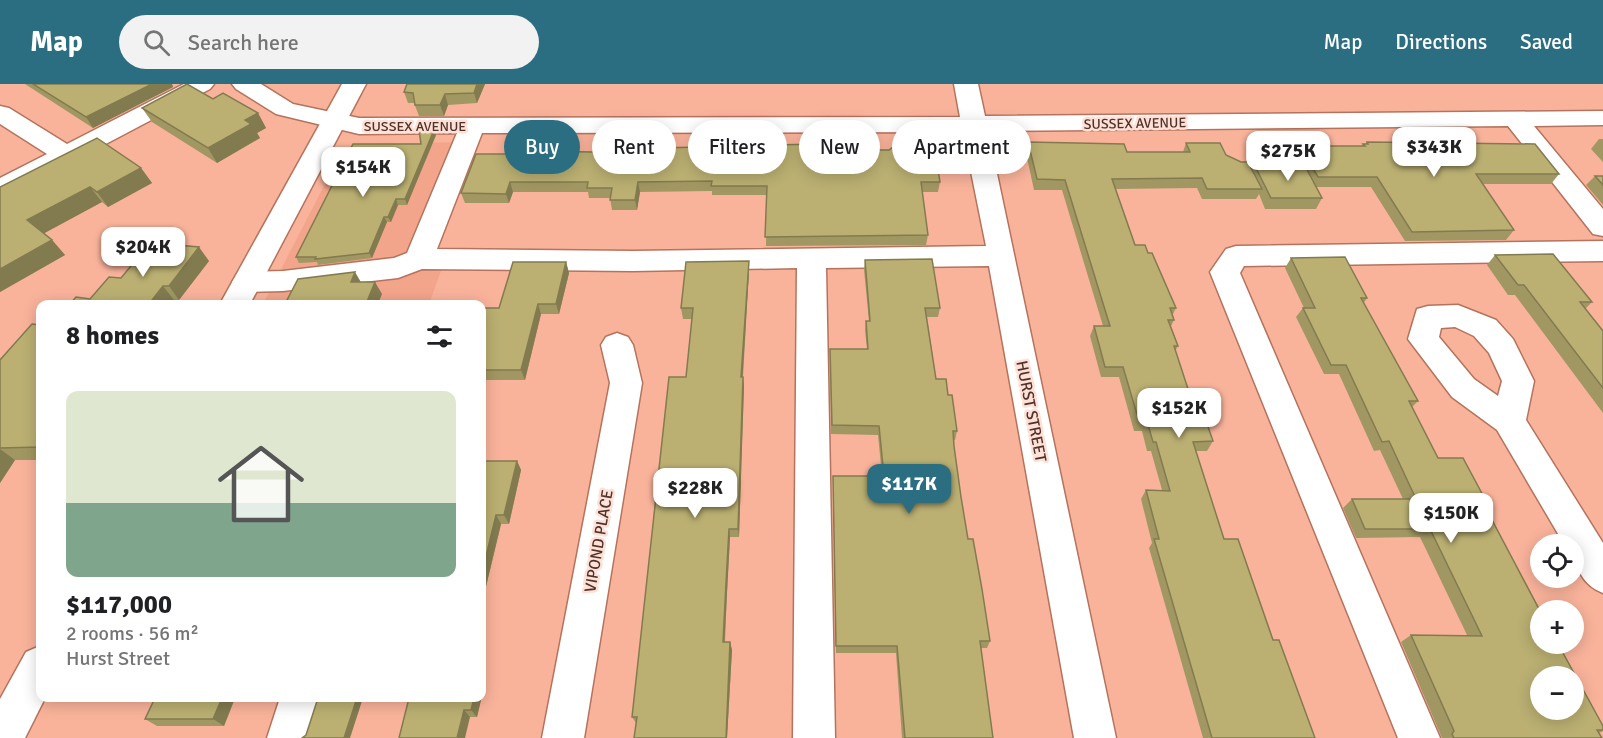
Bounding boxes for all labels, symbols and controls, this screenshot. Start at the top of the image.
search box [119,15,539,69]
text: Map [30,25,83,59]
icon: search [140,26,173,59]
text: Search here [188,29,299,56]
text: Map [1324,29,1362,55]
text: Directions [1395,29,1487,55]
text: Saved [1520,29,1573,55]
street label: SUSSEX AVENUE [1084,114,1186,133]
street label: SUSSEX AVENUE [364,118,466,135]
chip: Buy [504,120,580,174]
chip: Rent [592,120,676,174]
chip: Filters [688,120,787,174]
chip: New [799,120,880,174]
chip: Apartment [892,120,1031,174]
pin: $343K [1392,127,1476,178]
pin: $275K [1246,131,1330,182]
text: $343K [1406,134,1462,159]
text: $275K [1260,138,1316,163]
pin: $154K [321,147,405,198]
text: $154K [335,154,391,179]
pin: $204K [101,227,185,278]
text: $204K [115,234,171,259]
text: 8 homes [66,320,159,352]
icon: filters [423,320,456,353]
street label: HURST STREET [1011,359,1051,464]
pin: $152K [1137,388,1221,439]
text: $152K [1151,395,1207,420]
icon: home [207,430,315,538]
pin: $117K [867,464,951,515]
pin: $228K [653,468,737,519]
text: $117K [881,471,937,496]
text: $228K [667,475,723,500]
street label: VIPOND PLACE [580,488,618,594]
pin: $150K [1409,493,1493,544]
text: $150K [1423,500,1479,525]
map controls [1530,534,1584,720]
button: locate [1530,534,1584,588]
text: $117,000 [66,589,172,621]
button: + [1530,600,1584,654]
text: 2 rooms · 56 m² [66,621,199,646]
text: Hurst Street [66,646,170,671]
button: − [1530,666,1584,720]

